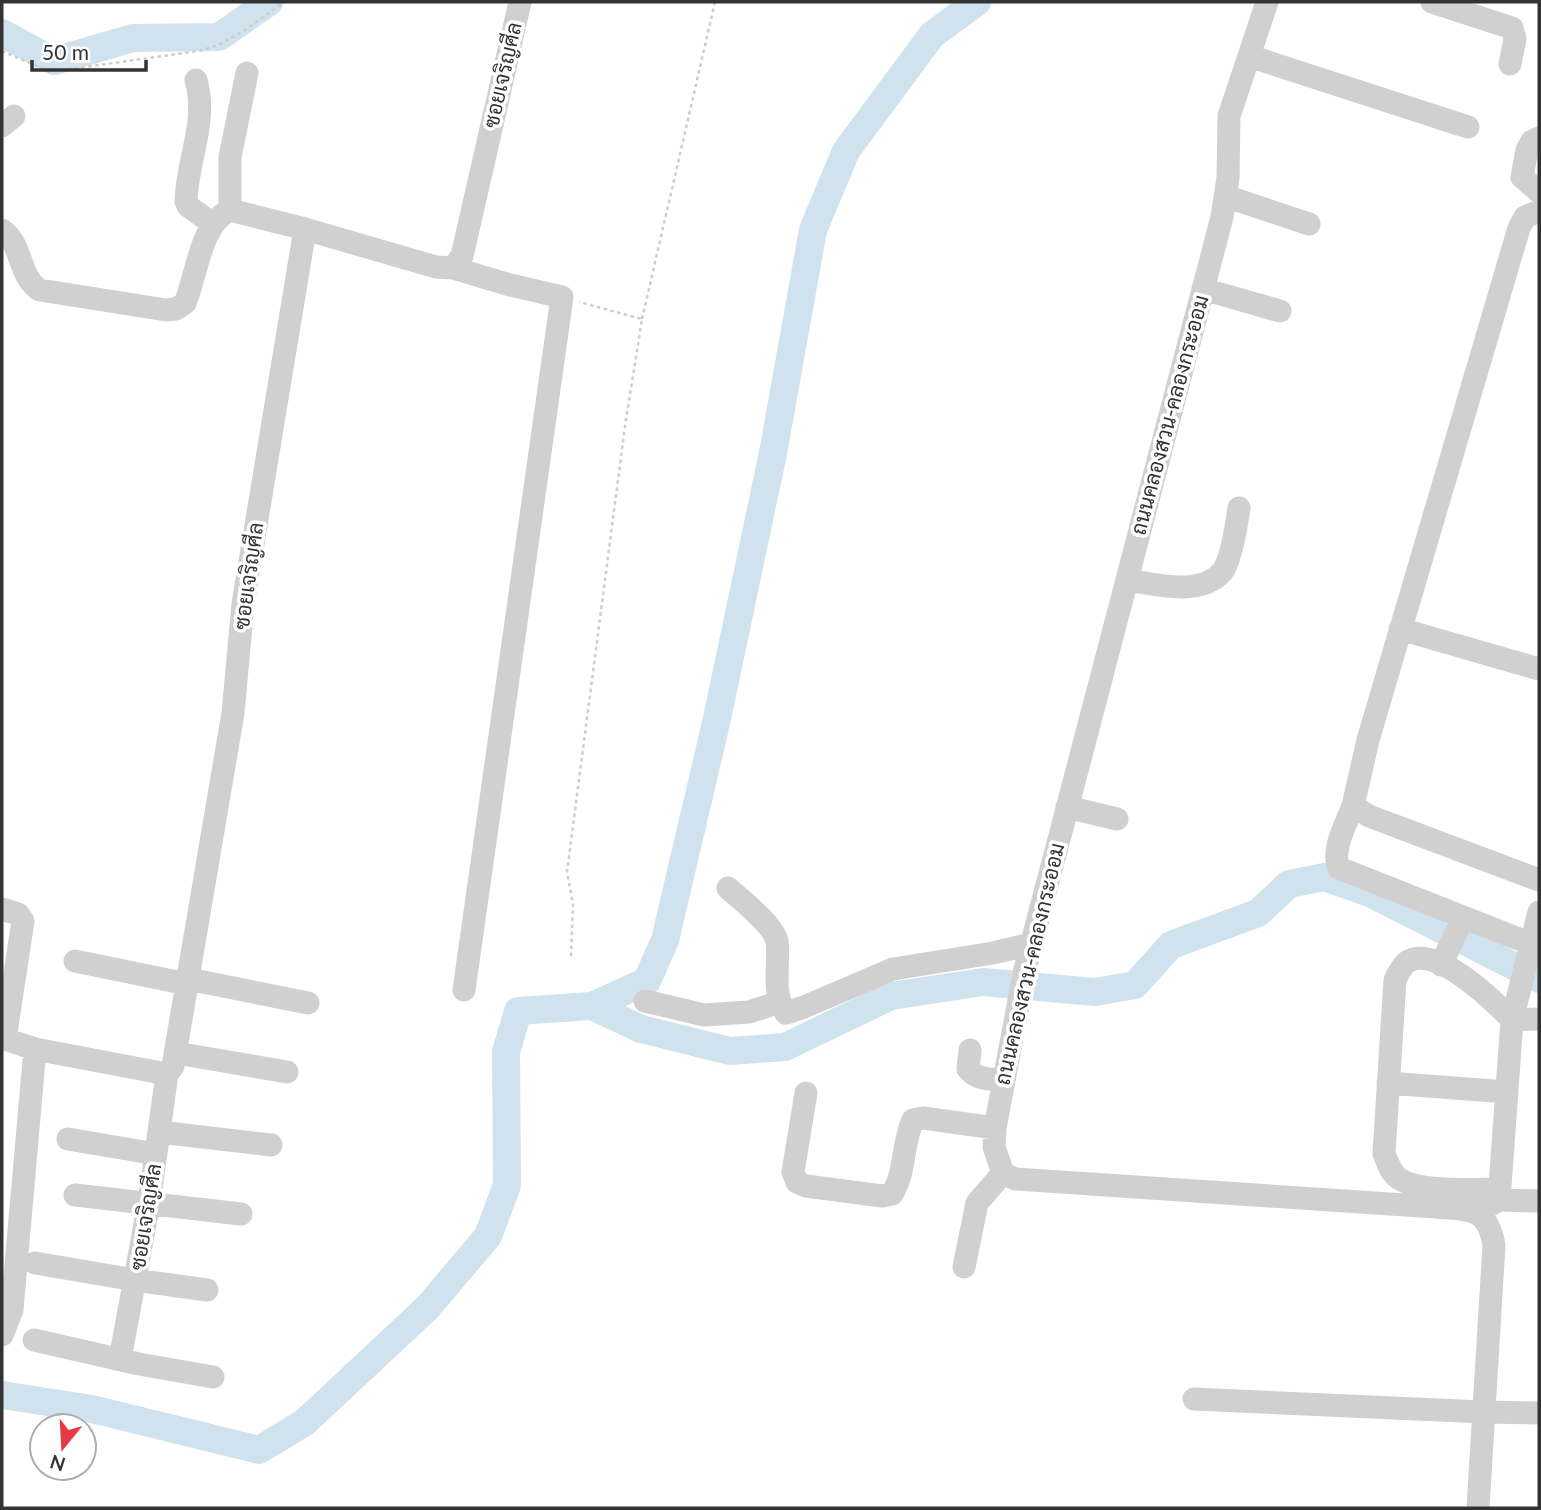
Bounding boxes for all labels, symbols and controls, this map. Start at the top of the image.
street label: ซอยเจริญศีล [477,19,527,130]
scale bar [32,28,145,72]
text: 50 m [42,39,89,64]
street label: ถนนคลองสวน-คลองกระออม [1124,292,1213,537]
street label: ซอยเจริญศีล [228,521,268,631]
street label: ถนนคลองสวน-คลองกระออม [989,840,1069,1087]
street label: ซอยเจริญศีล [124,1162,166,1272]
north arrow [28,1412,98,1482]
text: N [47,1450,68,1477]

